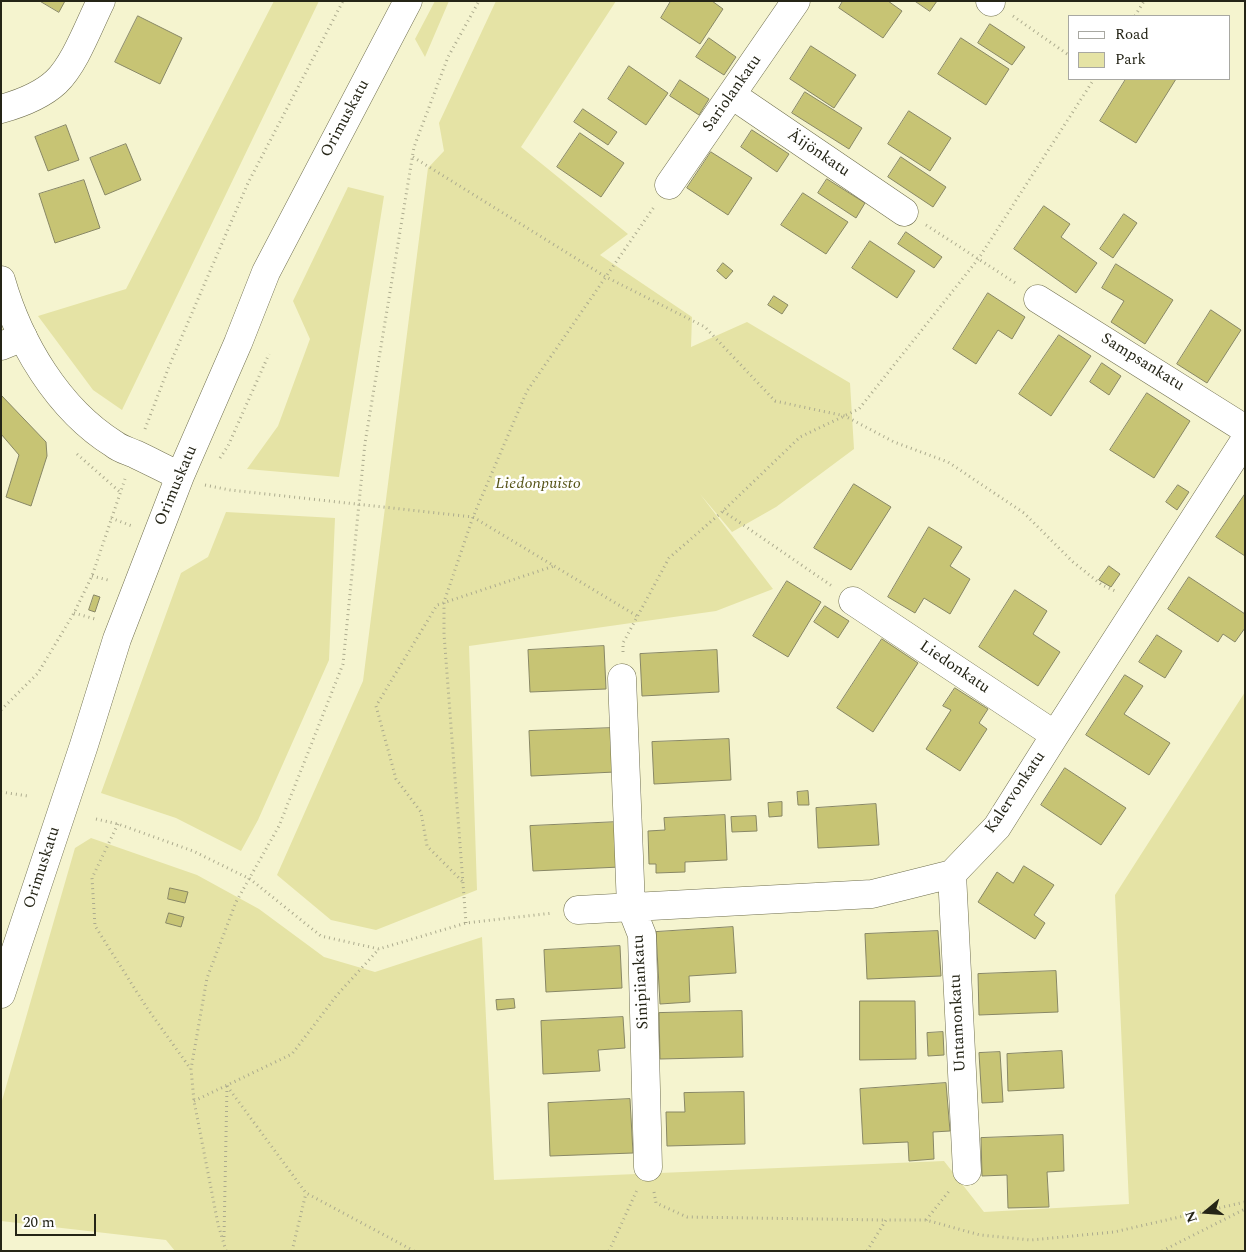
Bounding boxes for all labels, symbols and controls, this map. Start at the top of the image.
legend [1068,15,1231,80]
text: Road [1115,23,1149,46]
text: Park [1115,48,1146,71]
street label: Sariolankatu [699,52,767,136]
street label: Orimuskatu [318,77,374,161]
street label: Äijönkatu [783,126,853,182]
street label: Sampsankatu [1097,330,1187,396]
street label: Orimuskatu [152,443,202,529]
park label: Liedonpuisto [495,475,581,495]
street label: Liedonkatu [915,637,993,699]
street label: Kalervonkatu [982,748,1050,838]
street label: Orimuskatu [21,825,65,911]
street label: Sinipiiankatu [630,934,654,1030]
street label: Untamonkatu [947,973,971,1073]
north arrow [1181,1187,1231,1237]
scale bar [18,1204,99,1236]
text: N [1180,1208,1203,1225]
text: 20 m [23,1211,55,1234]

